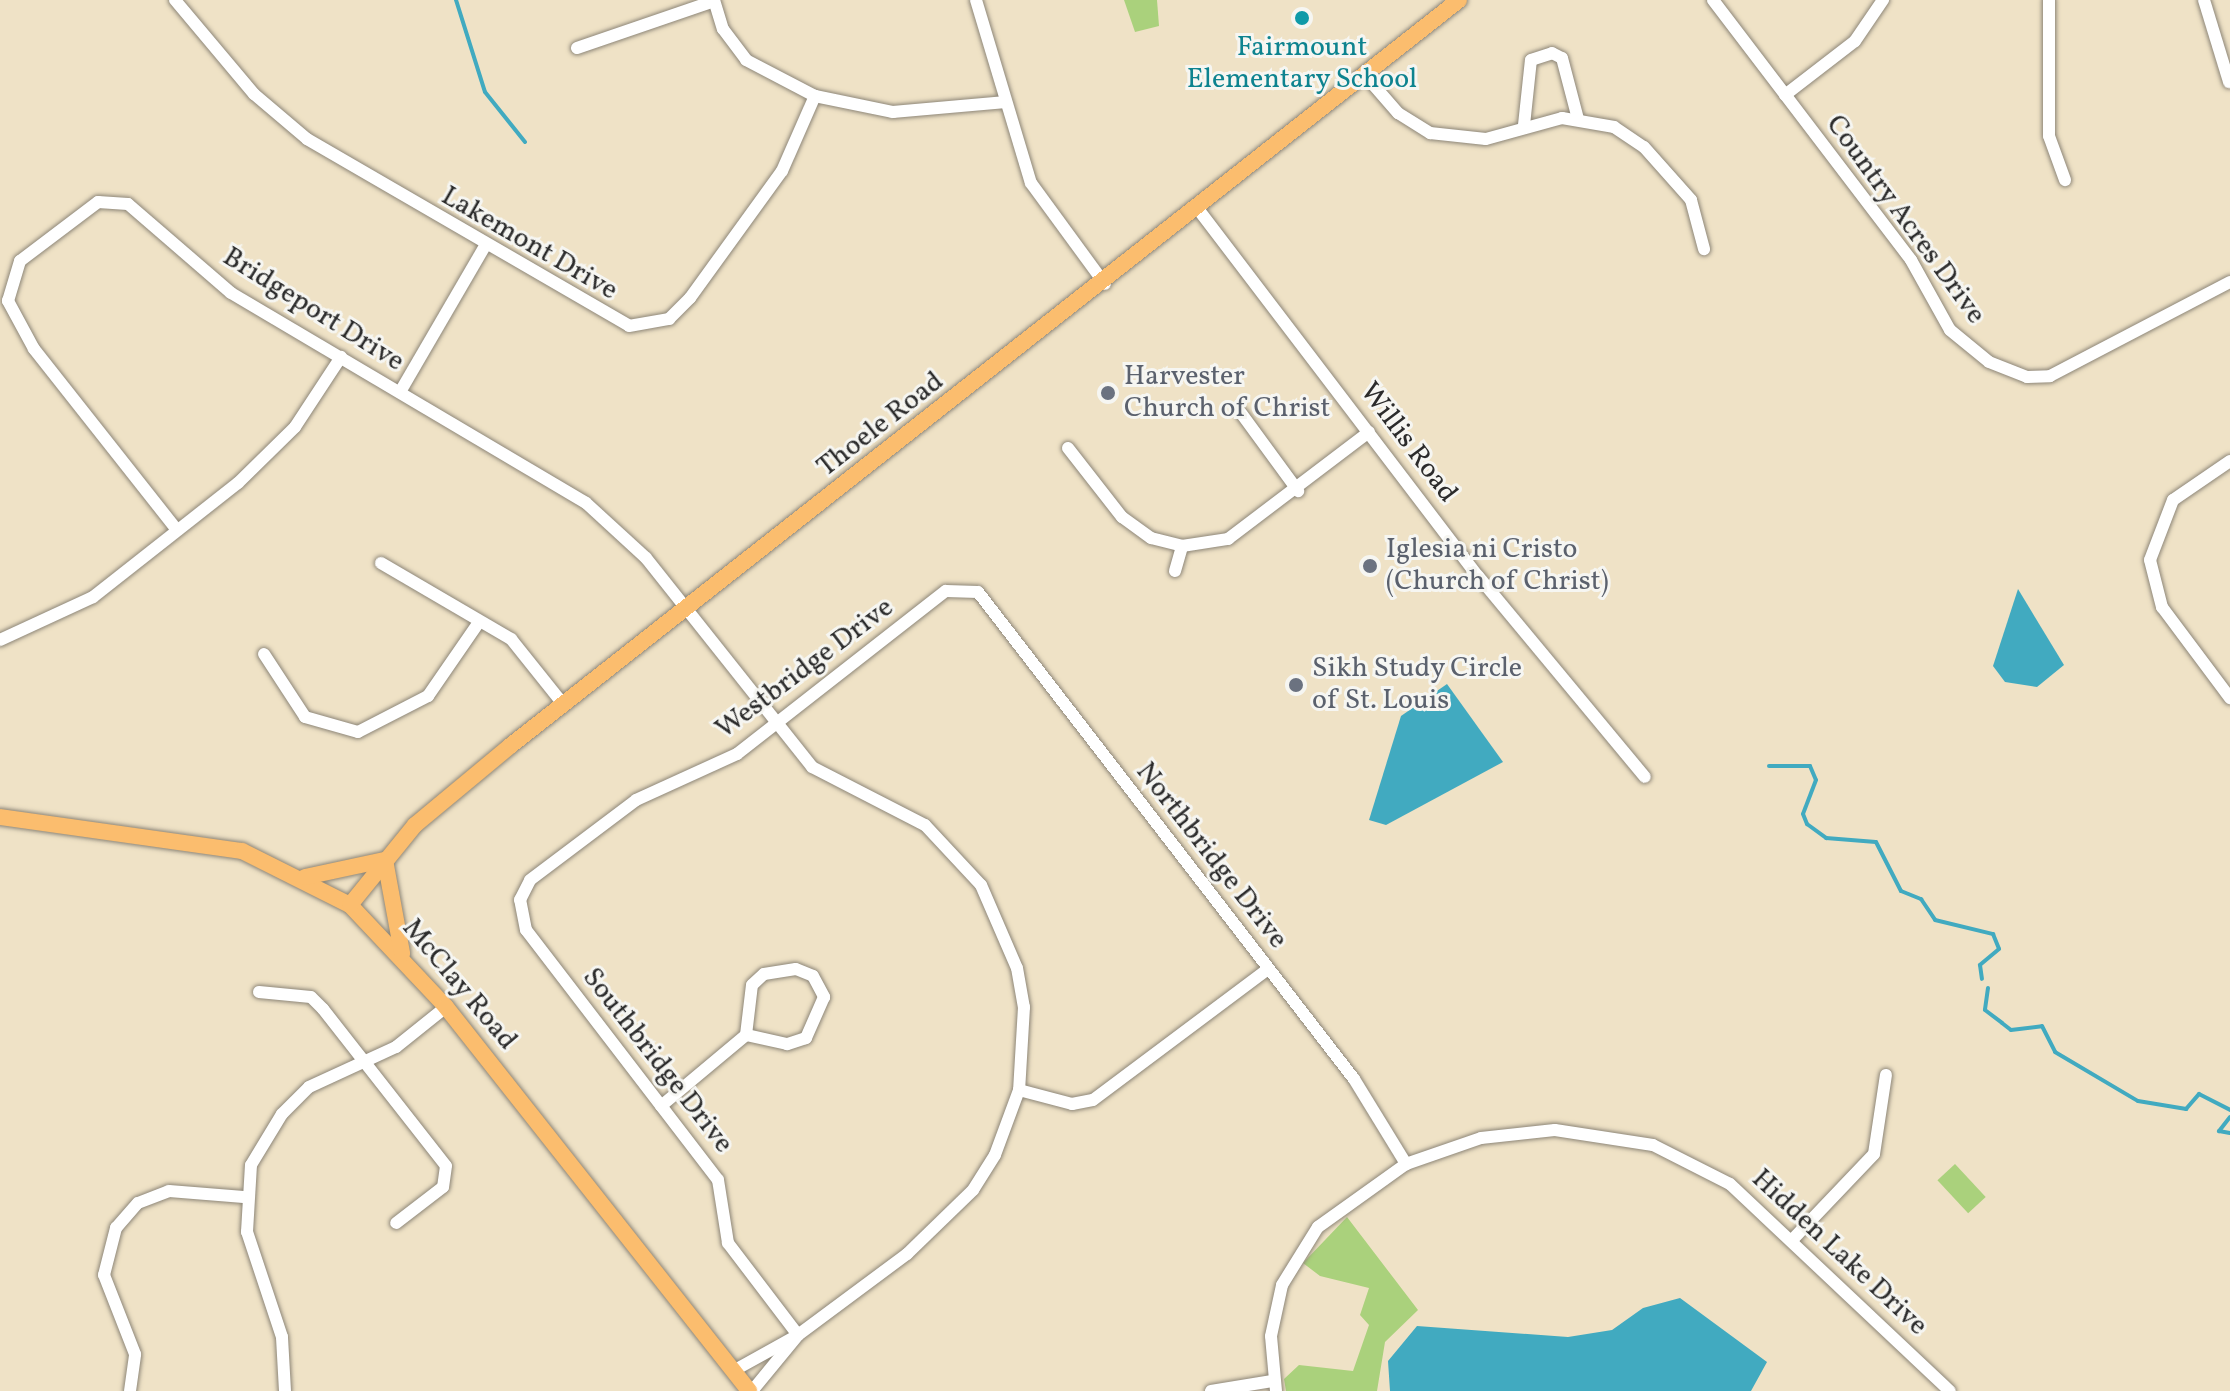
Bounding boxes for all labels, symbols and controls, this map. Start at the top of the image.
marker: Fairmount Elementary School [1293,9,1311,27]
place label: Fairmount Elementary School [1186,31,1418,97]
street label: Country Acres Drive [1818,109,1992,331]
street label: Lakemont Drive [435,180,623,308]
street label: Bridgeport Drive [216,241,410,379]
place label: Harvester Church of Christ [1124,360,1328,426]
street label: Thoele Road [811,365,951,485]
street label: Willis Road [1352,376,1464,510]
marker: Harvester Church of Christ [1099,384,1117,402]
place label: Iglesia ni Cristo (Church of Christ) [1386,533,1606,599]
marker: Iglesia ni Cristo (Church of Christ) [1361,557,1379,575]
street label: Westbridge Drive [710,591,900,747]
place label: Sikh Study Circle of St. Louis [1312,652,1523,718]
marker: Sikh Study Circle of St. Louis [1287,676,1305,694]
street label: Northbridge Drive [1128,756,1294,956]
street label: McClay Road [394,912,524,1058]
street label: Southbridge Drive [574,962,740,1160]
street label: Hidden Lake Drive [1744,1163,1934,1343]

